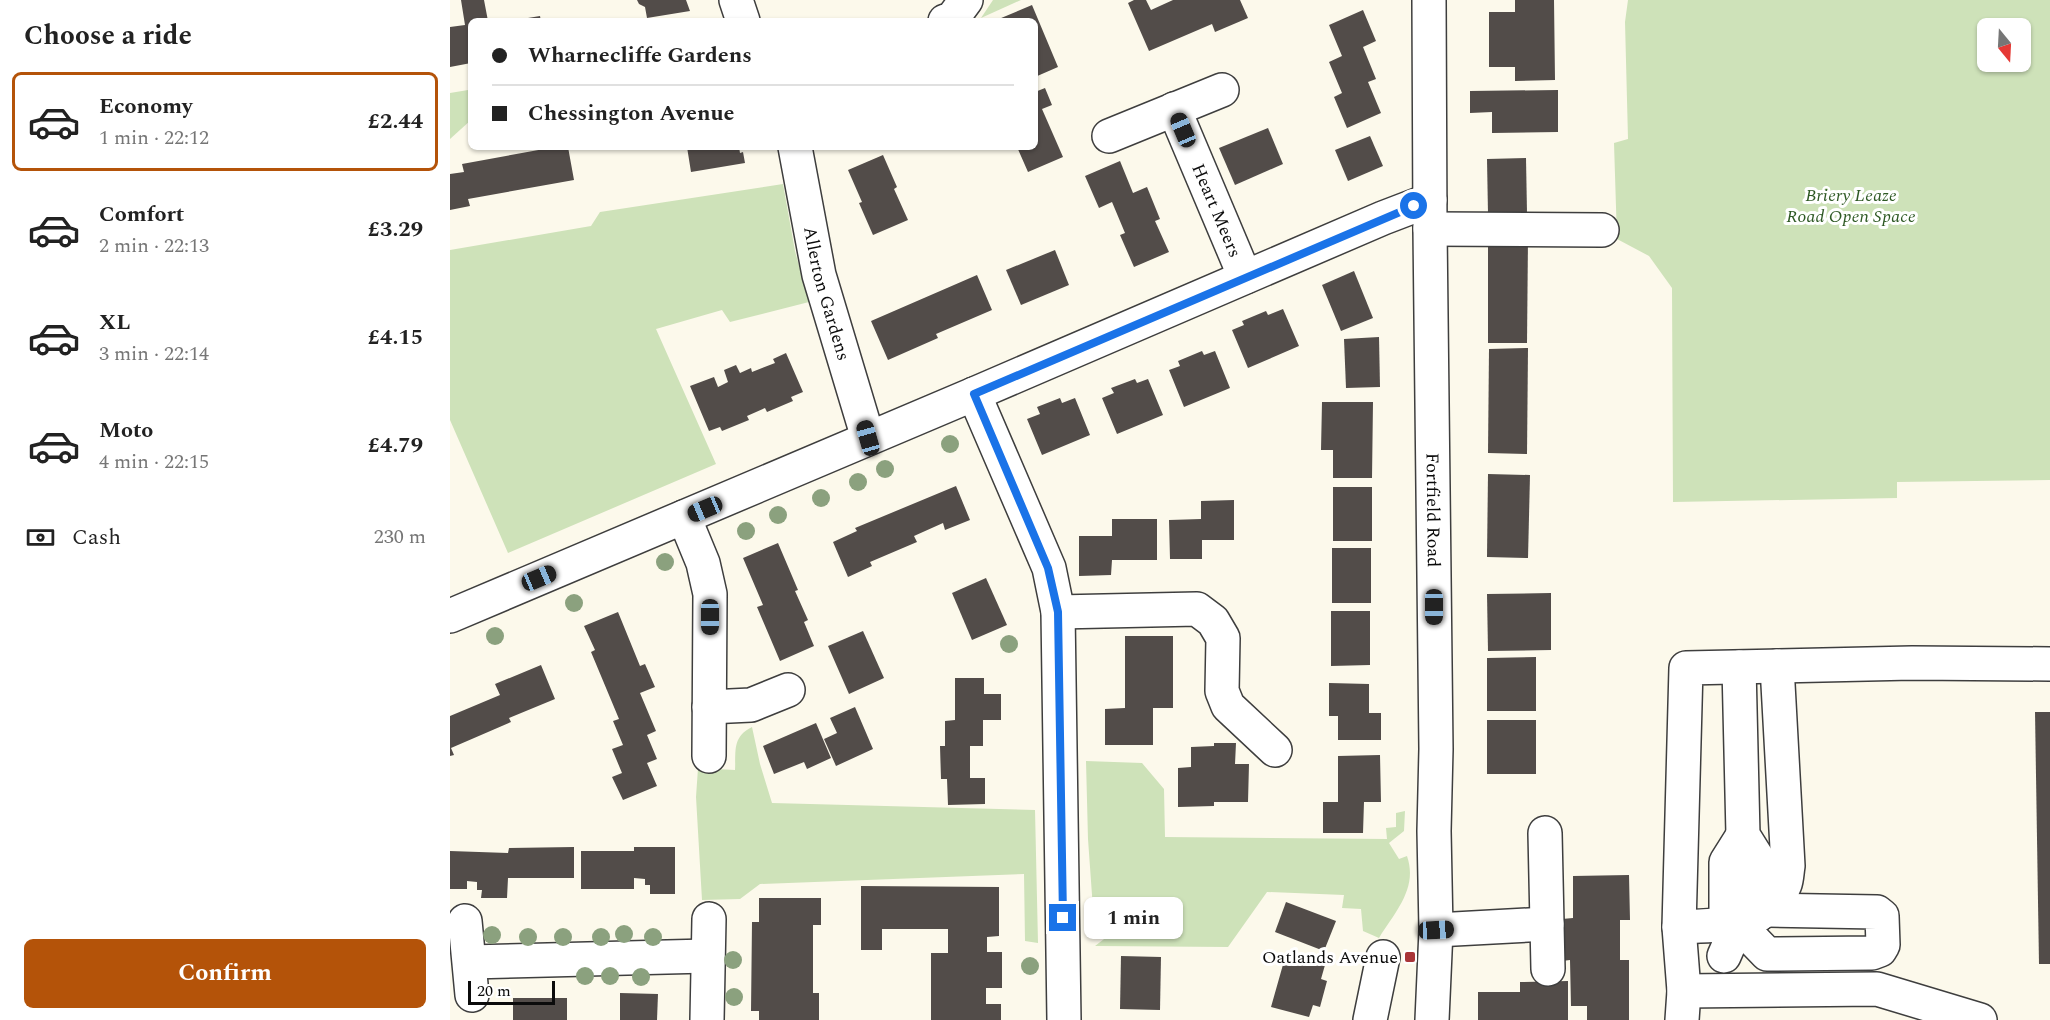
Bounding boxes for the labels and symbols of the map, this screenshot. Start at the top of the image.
north arrow [1977,18,2031,72]
car [1168,110,1198,150]
street label: Heart Meers [1184,159,1248,262]
park label: Briery Leaze Road Open Space [1786,182,1916,230]
route start [1400,192,1427,219]
street label: Allerton Gardens [796,224,857,364]
car [854,418,882,458]
street label: Fortfield Road [1419,452,1447,568]
car [685,494,725,524]
car [519,563,559,593]
car [1425,589,1443,625]
car [701,599,719,635]
callout: 1 min [1084,897,1183,939]
route end [1049,904,1076,931]
car [1418,920,1454,940]
place label: Oatlands Avenue [1262,944,1398,971]
marker: Oatlands Avenue [1403,950,1417,964]
scale bar [468,978,555,1006]

